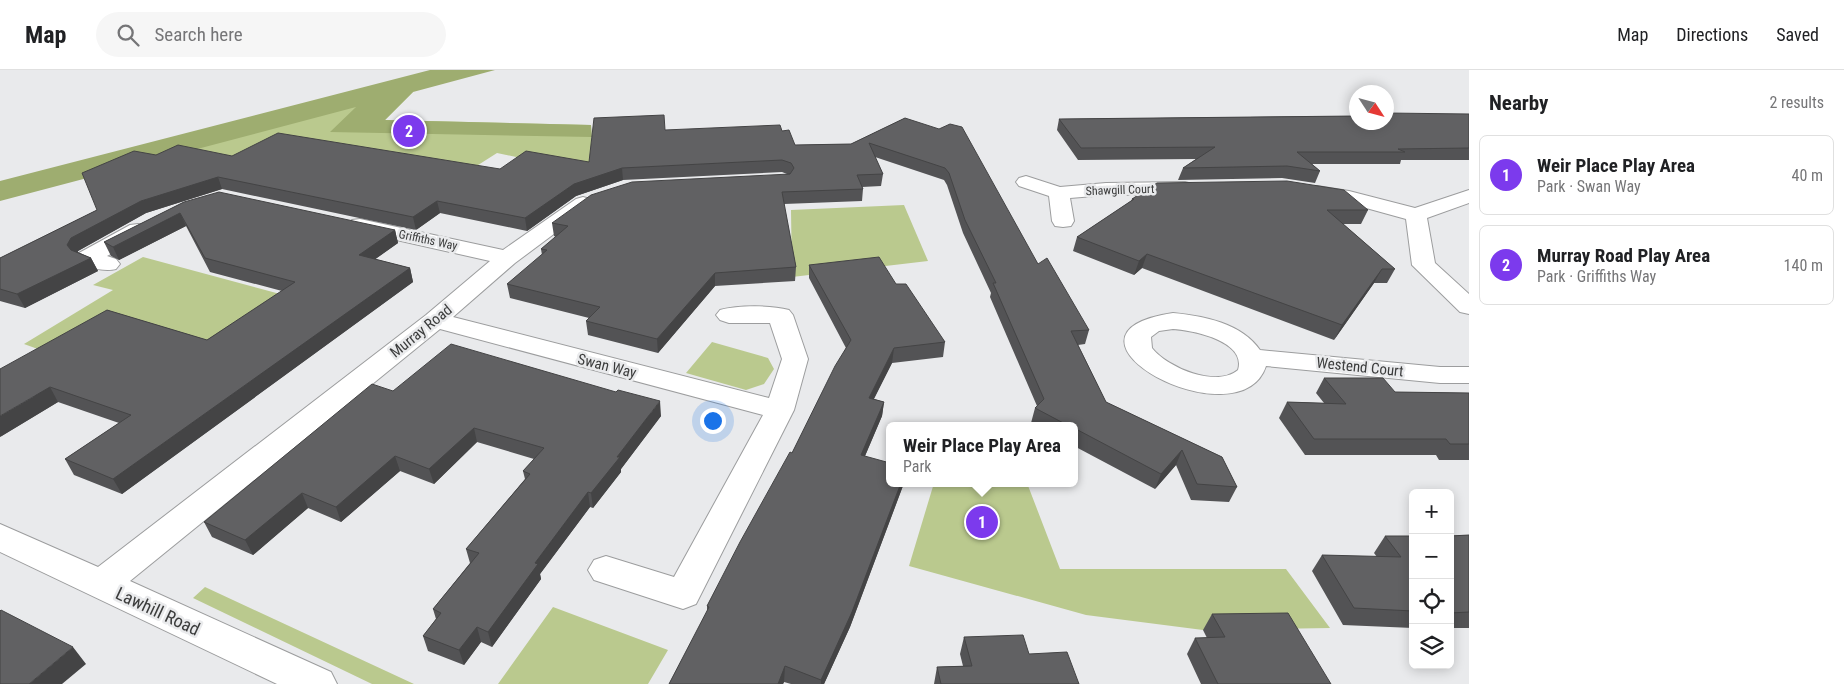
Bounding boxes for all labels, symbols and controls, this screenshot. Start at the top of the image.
search box [96,12,446,57]
text: Map [25,21,66,49]
icon: search [114,21,142,49]
text: Search here [154,23,243,46]
text: Map [1617,24,1648,45]
text: Directions [1676,24,1748,45]
text: Saved [1776,24,1819,45]
north arrow [1349,85,1394,130]
text: Nearby [1489,91,1548,115]
text: 2 results [1769,93,1824,112]
pin: 2 [393,112,425,150]
text: Weir Place Play Area [1537,154,1695,177]
text: 1 [1502,166,1510,185]
text: 40 m [1791,166,1823,185]
text: Park · Swan Way [1537,177,1641,196]
street label: Shawgill Court [1085,182,1155,198]
street label: Griffiths Way [397,227,459,253]
text: Murray Road Play Area [1537,244,1710,267]
text: 2 [1502,256,1510,275]
text: 140 m [1784,256,1823,275]
text: Park · Griffiths Way [1537,267,1656,286]
street label: Murray Road [386,301,456,361]
street label: Swan Way [576,350,638,382]
street label: Westend Court [1316,353,1404,381]
your location [700,408,726,434]
popup [886,422,1078,487]
text: Weir Place Play Area [903,434,1061,457]
text: Park [903,457,932,476]
map controls [1409,489,1454,669]
button: + [1409,489,1454,534]
pin: 1 [966,503,998,541]
button: − [1409,534,1454,579]
button: locate [1409,579,1454,624]
street label: Lawhill Road [113,582,203,640]
button: layers [1409,624,1454,669]

